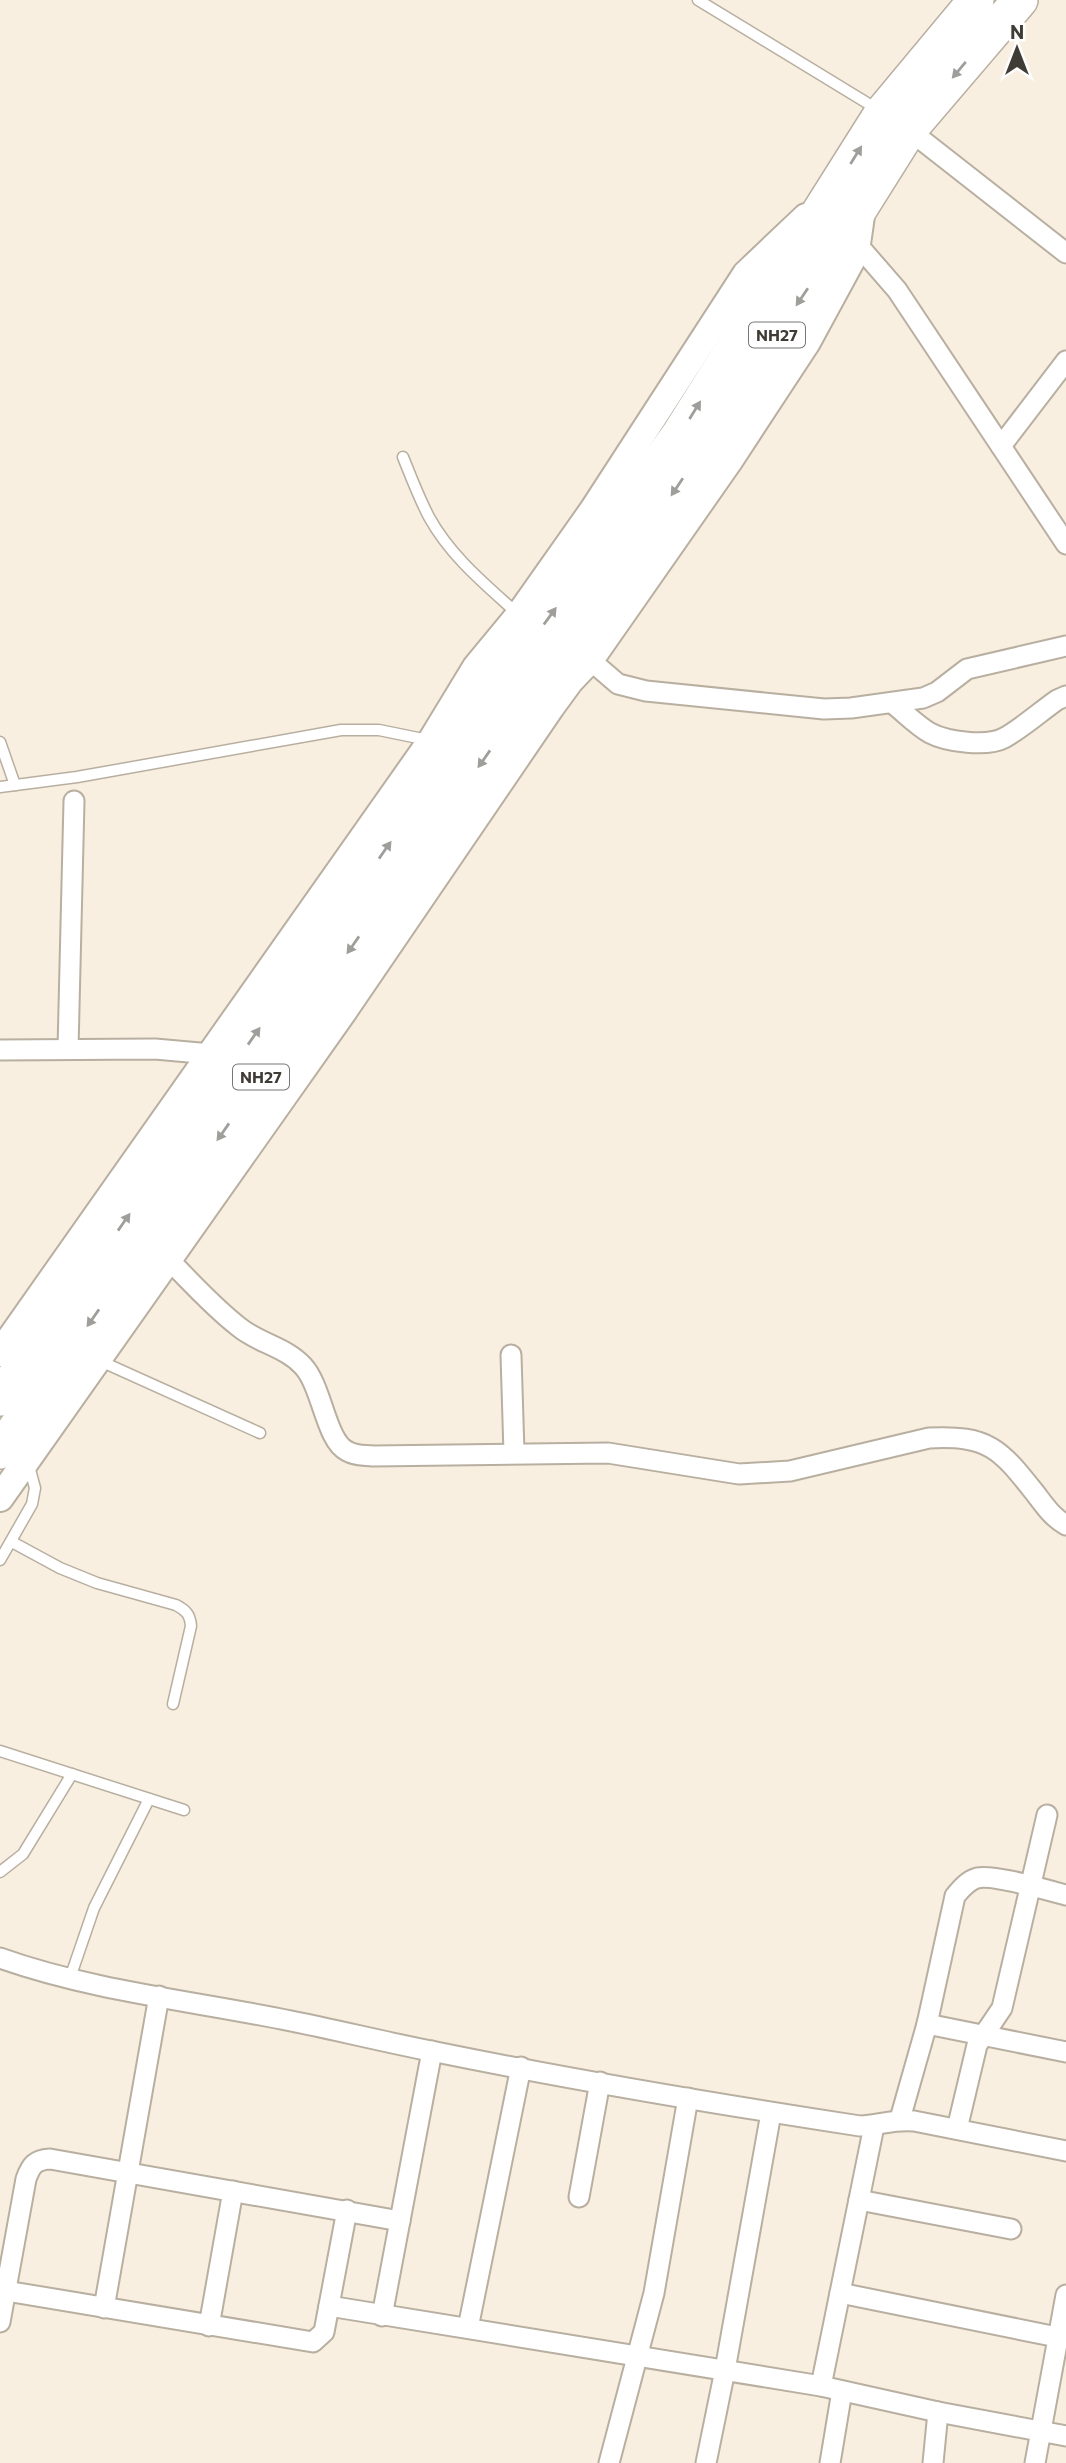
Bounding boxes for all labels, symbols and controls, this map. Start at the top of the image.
north arrow [982,14,1052,84]
text: N [1010,20,1024,43]
one-way arrow [951,61,967,79]
one-way arrow [849,146,862,165]
one-way arrow [796,287,809,307]
road number: NH27 [749,322,805,348]
one-way arrow [689,400,702,420]
one-way arrow [670,477,683,496]
one-way arrow [542,607,556,625]
one-way arrow [477,750,491,768]
one-way arrow [378,841,392,859]
one-way arrow [346,936,360,954]
one-way arrow [247,1027,261,1045]
road number: NH27 [233,1064,289,1090]
one-way arrow [216,1123,230,1141]
one-way arrow [117,1213,131,1231]
one-way arrow [86,1309,100,1327]

